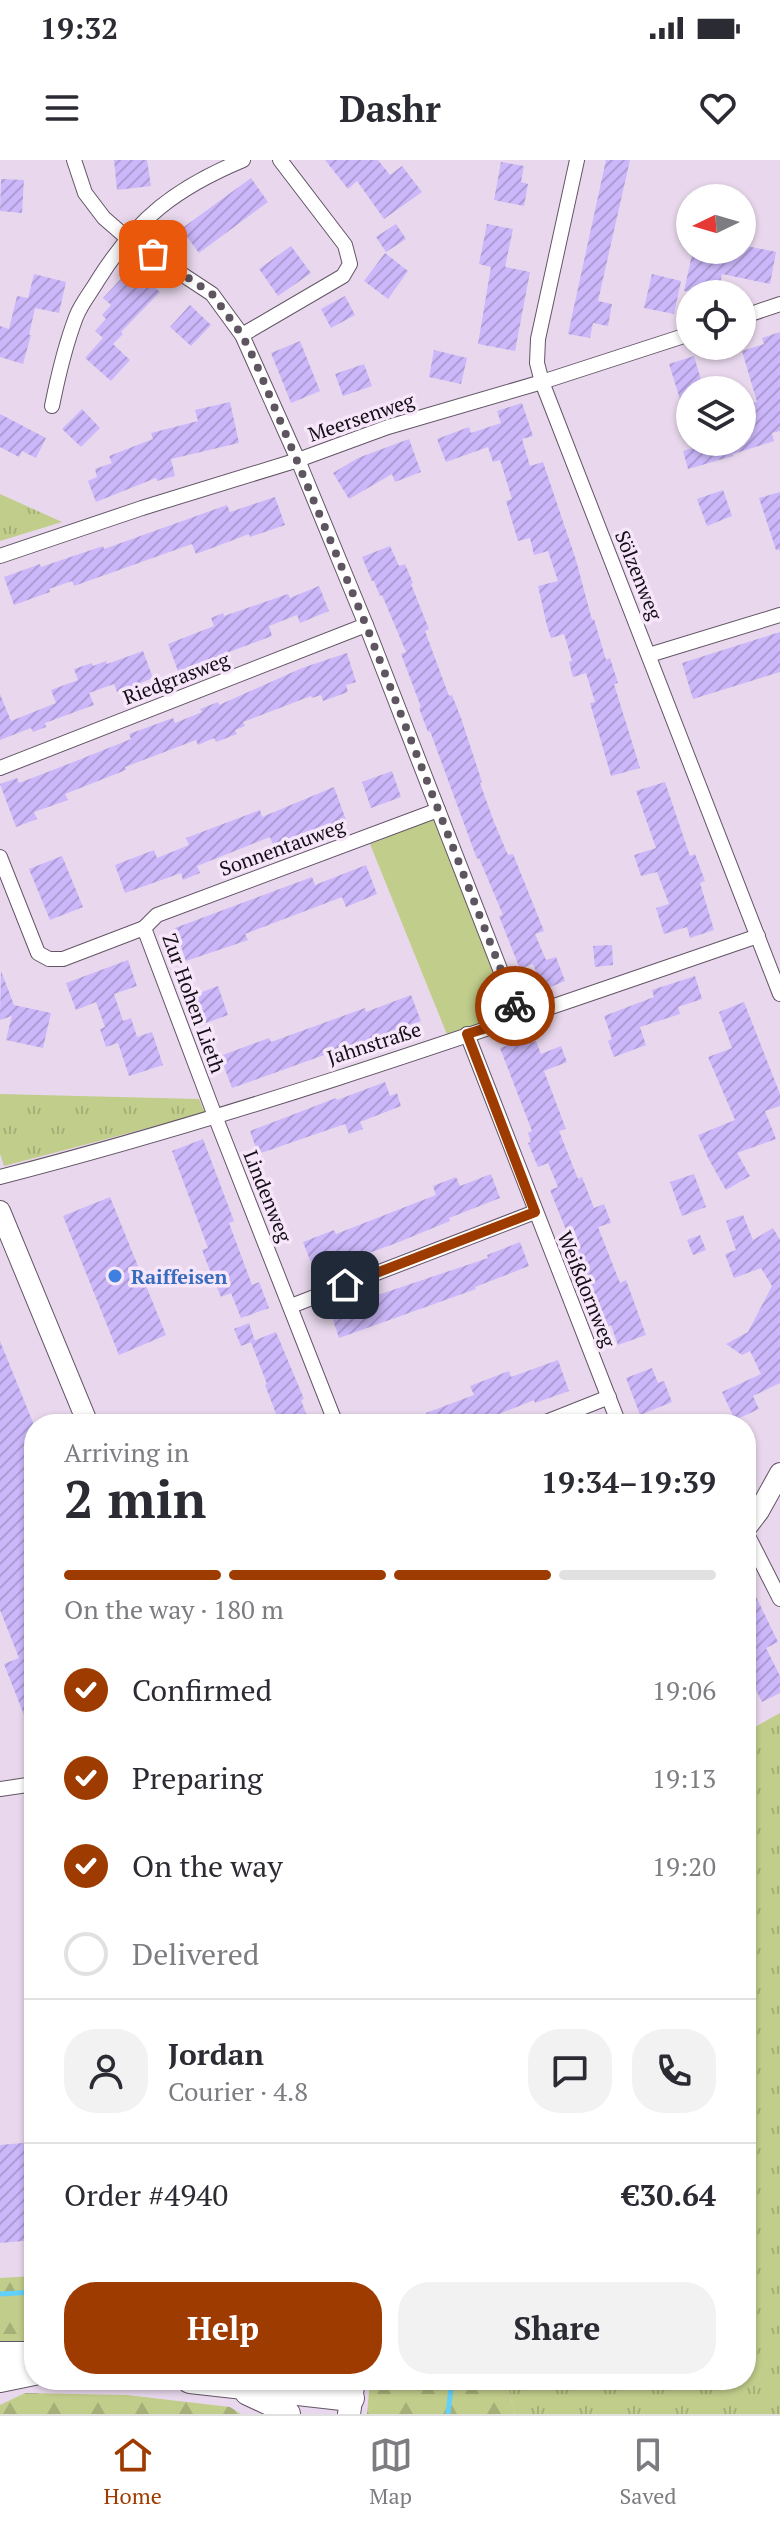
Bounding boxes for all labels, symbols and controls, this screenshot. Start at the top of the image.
text: 19:32 [40,8,118,48]
text: Dashr [339,85,441,132]
icon: menu [40,86,84,130]
icon: heart [696,86,740,130]
north arrow [676,184,756,264]
map controls [676,184,756,456]
pin [119,220,187,288]
icon: bag [131,232,175,276]
button: locate [676,280,756,360]
button: layers [676,376,756,456]
street label: Meersenweg [304,386,418,448]
street label: Sölzenweg [609,526,669,624]
street label: Riedgrasweg [119,645,233,711]
street label: Sonnentauweg [216,812,349,882]
street label: Zur Hohen Lieth [156,929,232,1077]
courier [475,966,555,1046]
icon: bike [493,984,537,1028]
street label: Jahnstraße [324,1015,424,1071]
street label: Lindenweg [237,1146,299,1246]
street label: Weißdornweg [551,1227,623,1351]
pin [311,1251,379,1319]
place label: Raiffeisen [131,1263,227,1290]
icon: home [323,1263,367,1307]
marker: Raiffeisen [106,1267,124,1285]
text: Arriving in [64,1435,189,1469]
text: 19:34–19:39 [541,1462,716,1502]
text: 2 min [64,1464,206,1533]
text: On the way · 180 m [64,1592,284,1626]
icon: check [64,1668,108,1712]
text: Confirmed [132,1670,272,1710]
text: 19:06 [652,1673,716,1707]
icon: check [64,1756,108,1800]
text: Preparing [132,1758,263,1798]
text: 19:13 [652,1761,716,1795]
icon: check [64,1844,108,1888]
text: On the way [132,1846,283,1886]
text: 19:20 [652,1849,716,1883]
text: Delivered [132,1934,259,1974]
button: person [64,2029,148,2113]
button: chat [528,2029,612,2113]
button: phone [632,2029,716,2113]
text: Jordan [168,2034,264,2074]
text: Courier · 4.8 [168,2074,308,2108]
text: Order #4940 [64,2175,228,2215]
text: €30.64 [622,2175,716,2215]
button: Help [64,2282,382,2374]
button: Share [398,2282,716,2374]
tab: Home [103,2433,162,2510]
tab: Map [369,2433,413,2510]
tab: Saved [620,2433,677,2510]

